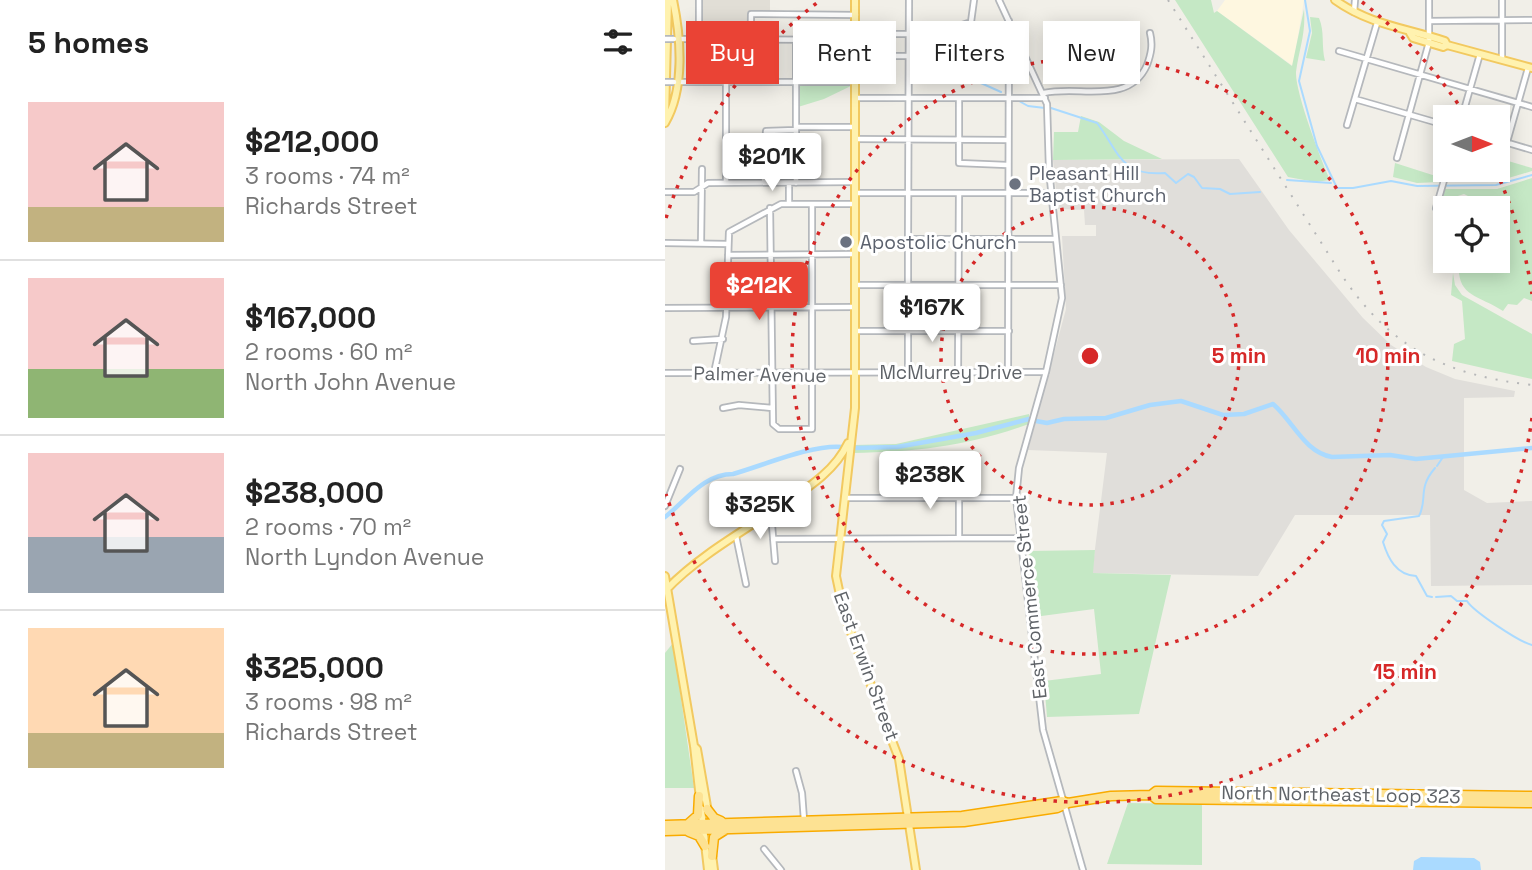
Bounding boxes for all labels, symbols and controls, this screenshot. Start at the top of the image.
chip: Buy [686,21,779,84]
chip: Rent [793,21,896,84]
chip: Filters [910,21,1029,84]
chip: New [1043,21,1140,84]
text: 5 homes [28,23,149,62]
icon: filters [599,23,637,61]
north arrow [1433,105,1510,182]
map controls [1433,105,1510,273]
text: $212,000 [245,122,379,161]
icon: home [84,130,168,214]
pin: $201K [723,134,821,193]
text: $201K [738,141,806,171]
text: 3 rooms · 74 m² [245,161,410,191]
place label: Pleasant Hill Baptist Church [1029,161,1166,208]
marker: Pleasant Hill Baptist Church [1007,176,1023,192]
text: Richards Street [245,191,418,221]
button: locate [1433,196,1510,273]
place label: Apostolic Church [860,230,1017,255]
marker: Apostolic Church [838,234,854,250]
pin: $212K [710,262,808,322]
text: $212K [726,270,792,300]
pin: $167K [883,284,981,344]
text: $167K [899,292,965,322]
text: $167,000 [245,298,376,337]
icon: home [84,306,168,390]
text: 2 rooms · 60 m² [245,337,412,367]
text: 5 min [1212,342,1266,369]
text: 10 min [1356,342,1420,369]
centre of rings [1078,344,1102,368]
street label: McMurrey Drive [879,360,1023,385]
street label: Palmer Avenue [693,361,827,388]
text: North John Avenue [245,367,456,397]
pin: $238K [881,452,979,511]
text: $238K [895,459,965,489]
text: $238,000 [245,473,384,512]
icon: home [84,481,168,565]
pin: $325K [711,482,809,541]
text: $325K [725,489,795,519]
street label: East Commerce Street [1006,494,1053,700]
text: 2 rooms · 70 m² [245,512,411,542]
text: North Lyndon Avenue [245,542,484,572]
street label: East Erwin Street [828,588,905,744]
text: $325,000 [245,648,384,687]
icon: home [84,656,168,740]
text: 15 min [1373,658,1437,685]
text: 3 rooms · 98 m² [245,687,412,717]
text: Richards Street [245,717,418,747]
street label: North Northeast Loop 323 [1221,780,1461,809]

